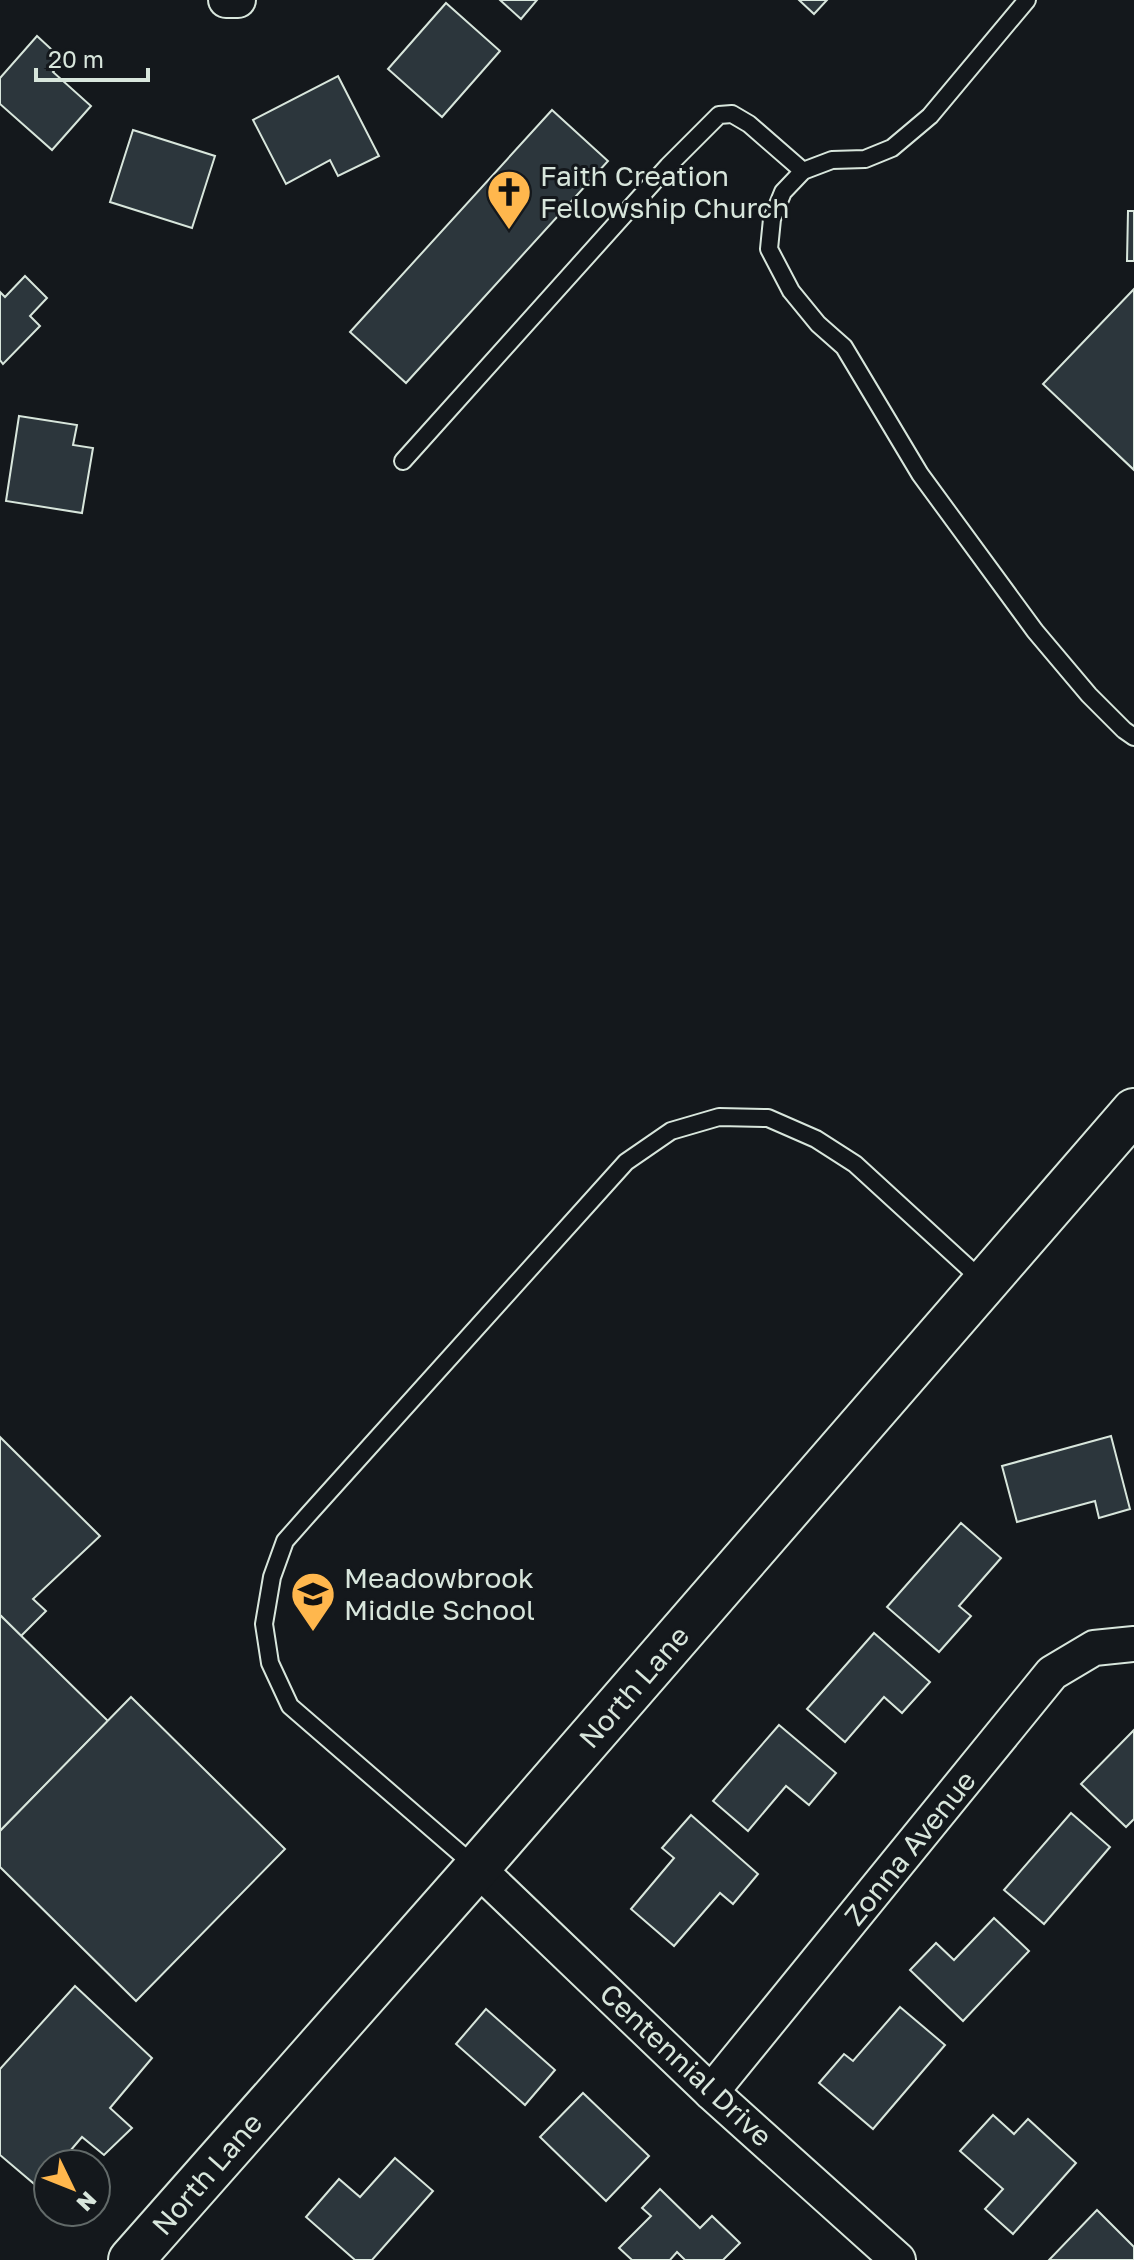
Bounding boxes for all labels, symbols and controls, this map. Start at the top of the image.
scale bar [36,32,148,82]
text: 20 m [48,44,104,73]
place label: Faith Creation Fellowship Church [540,159,790,224]
church icon: Faith Creation Fellowship Church [485,168,533,231]
place label: Meadowbrook Middle School [344,1561,535,1626]
school or university icon: Meadowbrook Middle School [289,1570,337,1633]
street label: North Lane [572,1619,695,1754]
street label: Zonna Avenue [837,1764,982,1932]
street label: Centennial Drive [594,1977,779,2153]
street label: North Lane [145,2106,268,2241]
north arrow [32,2148,112,2228]
text: N [71,2187,103,2217]

